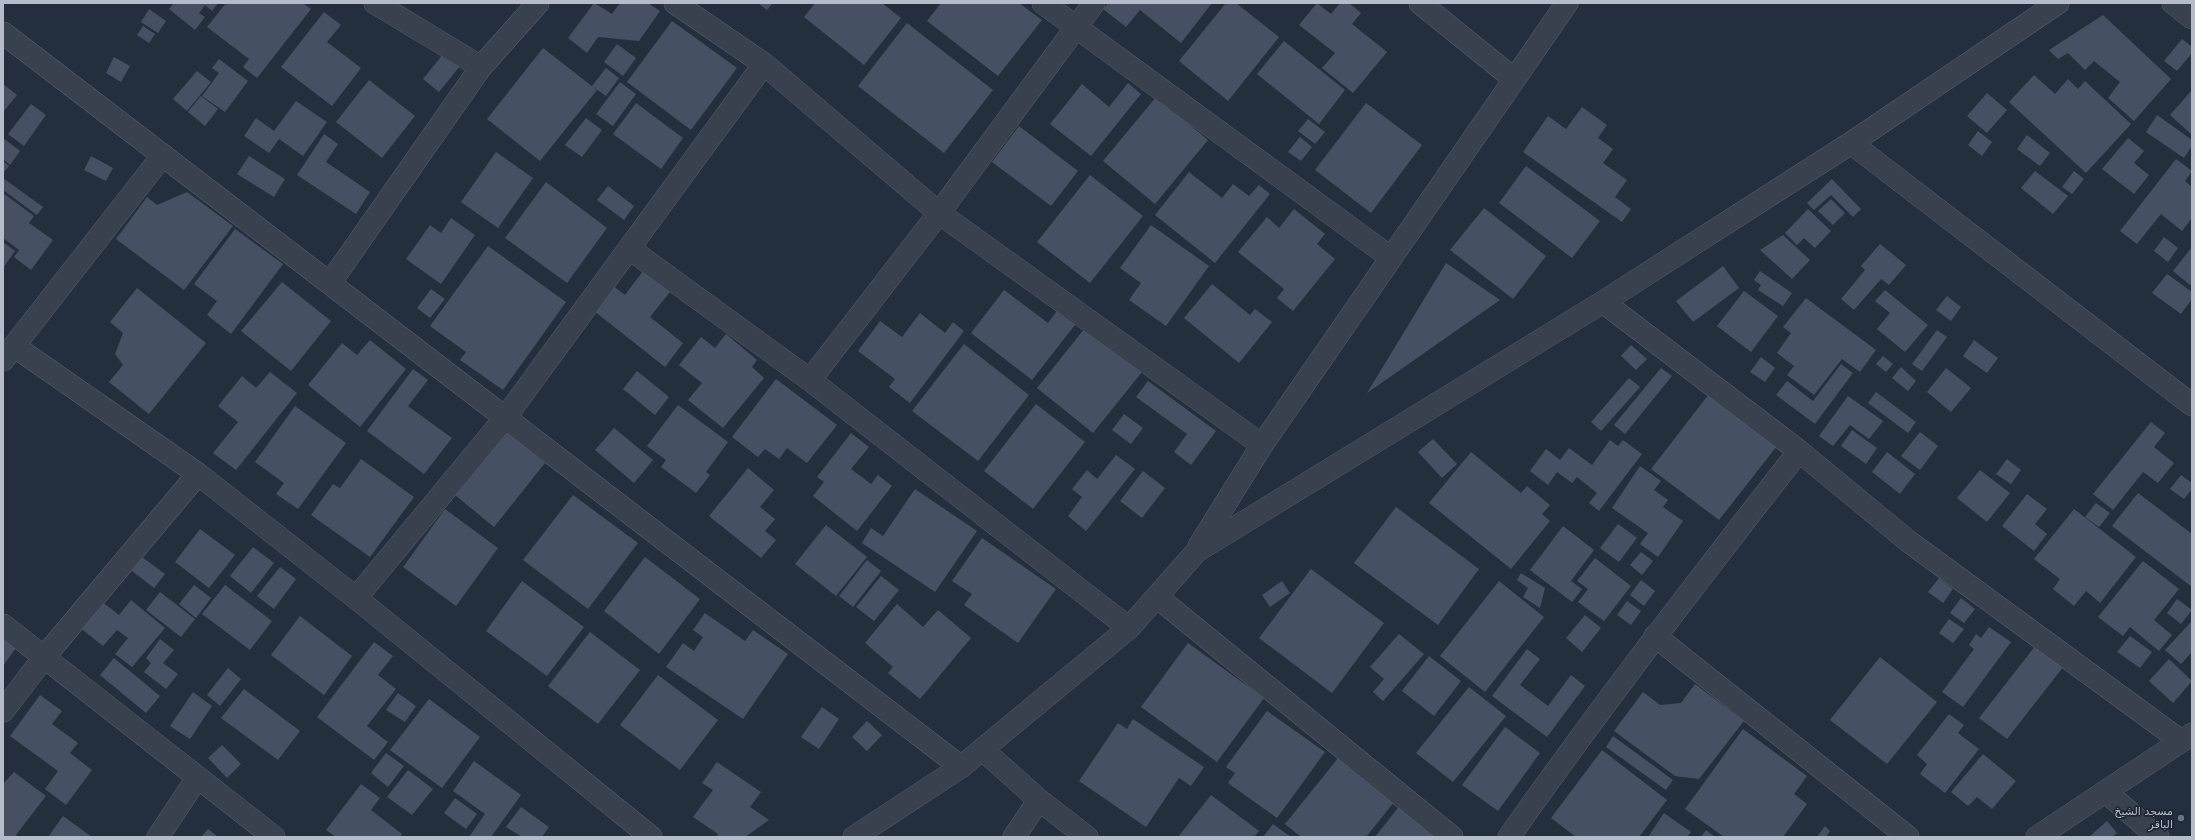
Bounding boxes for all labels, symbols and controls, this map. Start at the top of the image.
place label: مسجد الشيخ الباقر [2114,805,2173,831]
marker: مسجد الشيخ الباقر [2176,813,2186,823]

